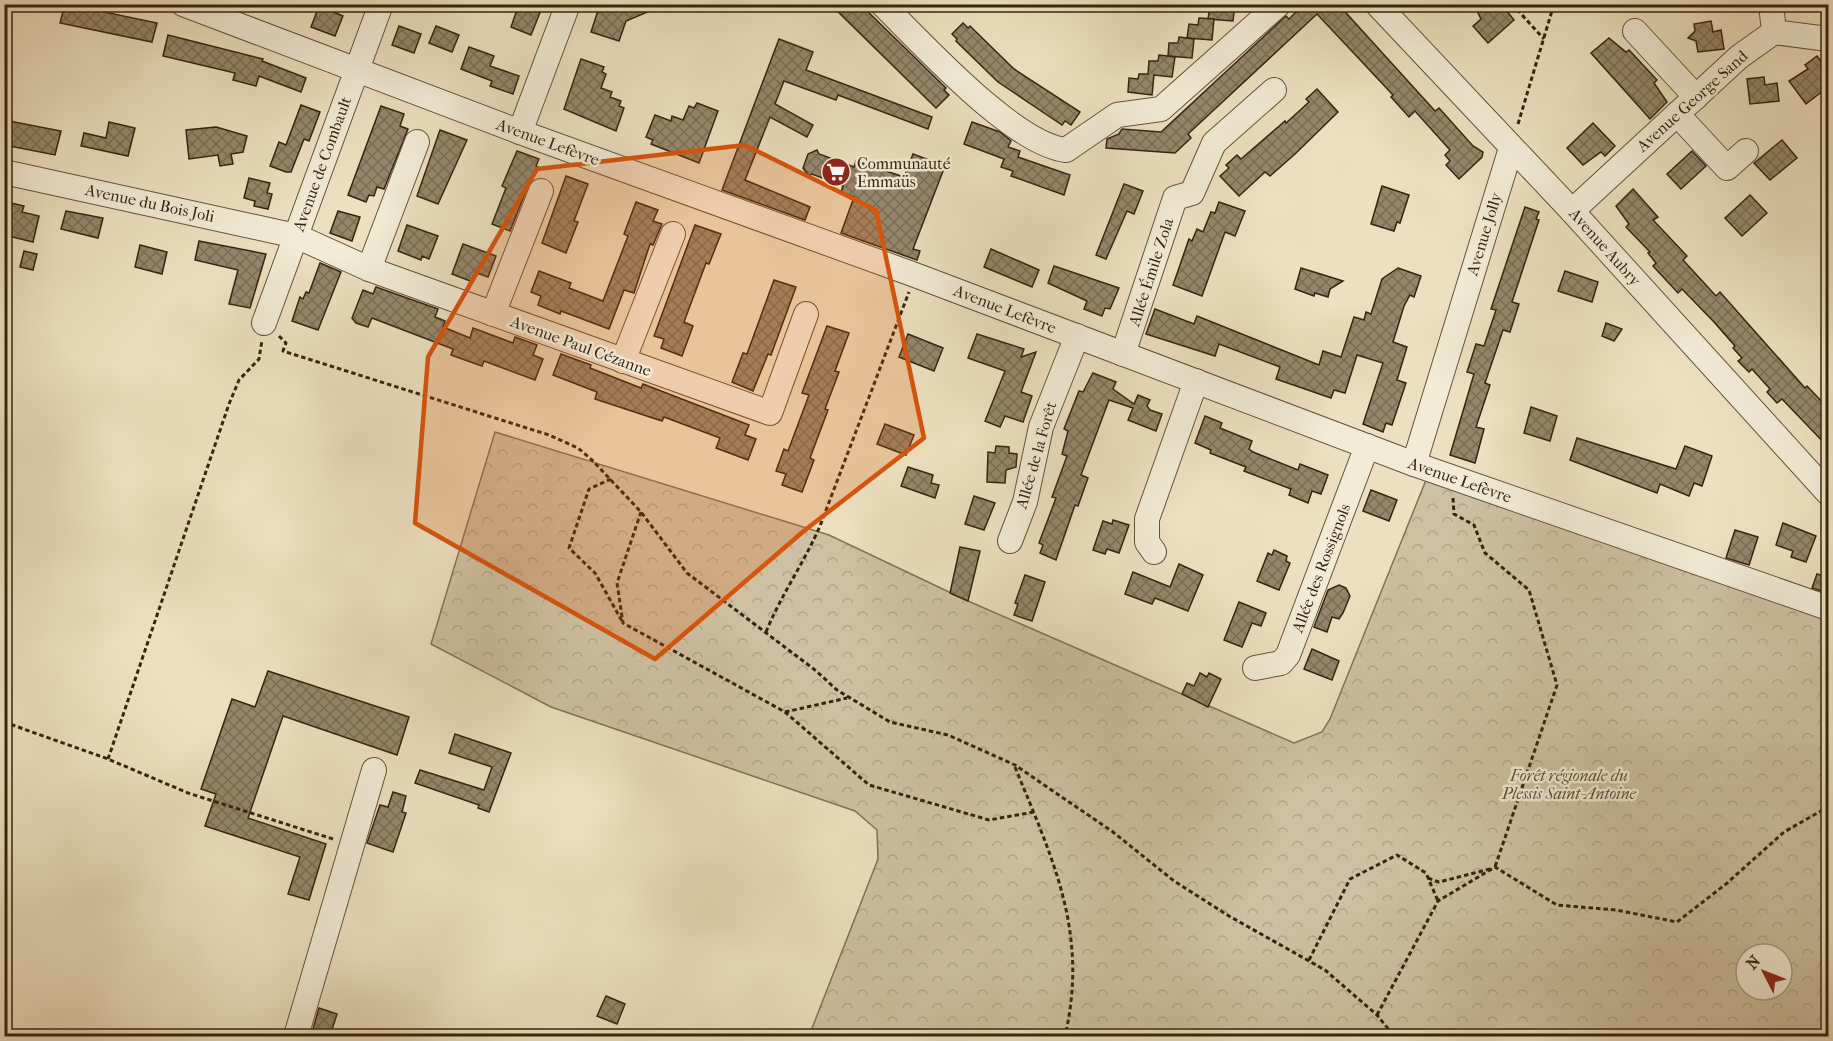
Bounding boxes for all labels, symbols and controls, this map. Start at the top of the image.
street label: Avenue George Sand [1632,46,1752,156]
street label: Avenue de Combault [288,94,355,235]
street label: Avenue Lefèvre [493,114,602,169]
place label: Communauté Emmaüs [857,154,951,191]
supermarket icon: Communauté Emmaüs [820,156,852,188]
street label: Avenue du Bois Joli [83,180,217,226]
street label: Avenue Jolly [1462,190,1506,279]
street label: Avenue Aubry [1565,204,1645,290]
street label: Allée Émile Zola [1123,215,1178,329]
street label: Avenue Lefèvre [950,280,1059,337]
street label: Avenue Paul Cézanne [507,311,654,380]
street label: Allée de la Forêt [1011,399,1060,512]
street label: Avenue Lefèvre [1405,453,1514,507]
street label: Allée des Rossignols [1287,501,1354,636]
park label: Forêt régionale du Plessis Saint-Antoine [1501,766,1637,803]
north arrow [1734,942,1794,1002]
text: N [1742,951,1765,973]

